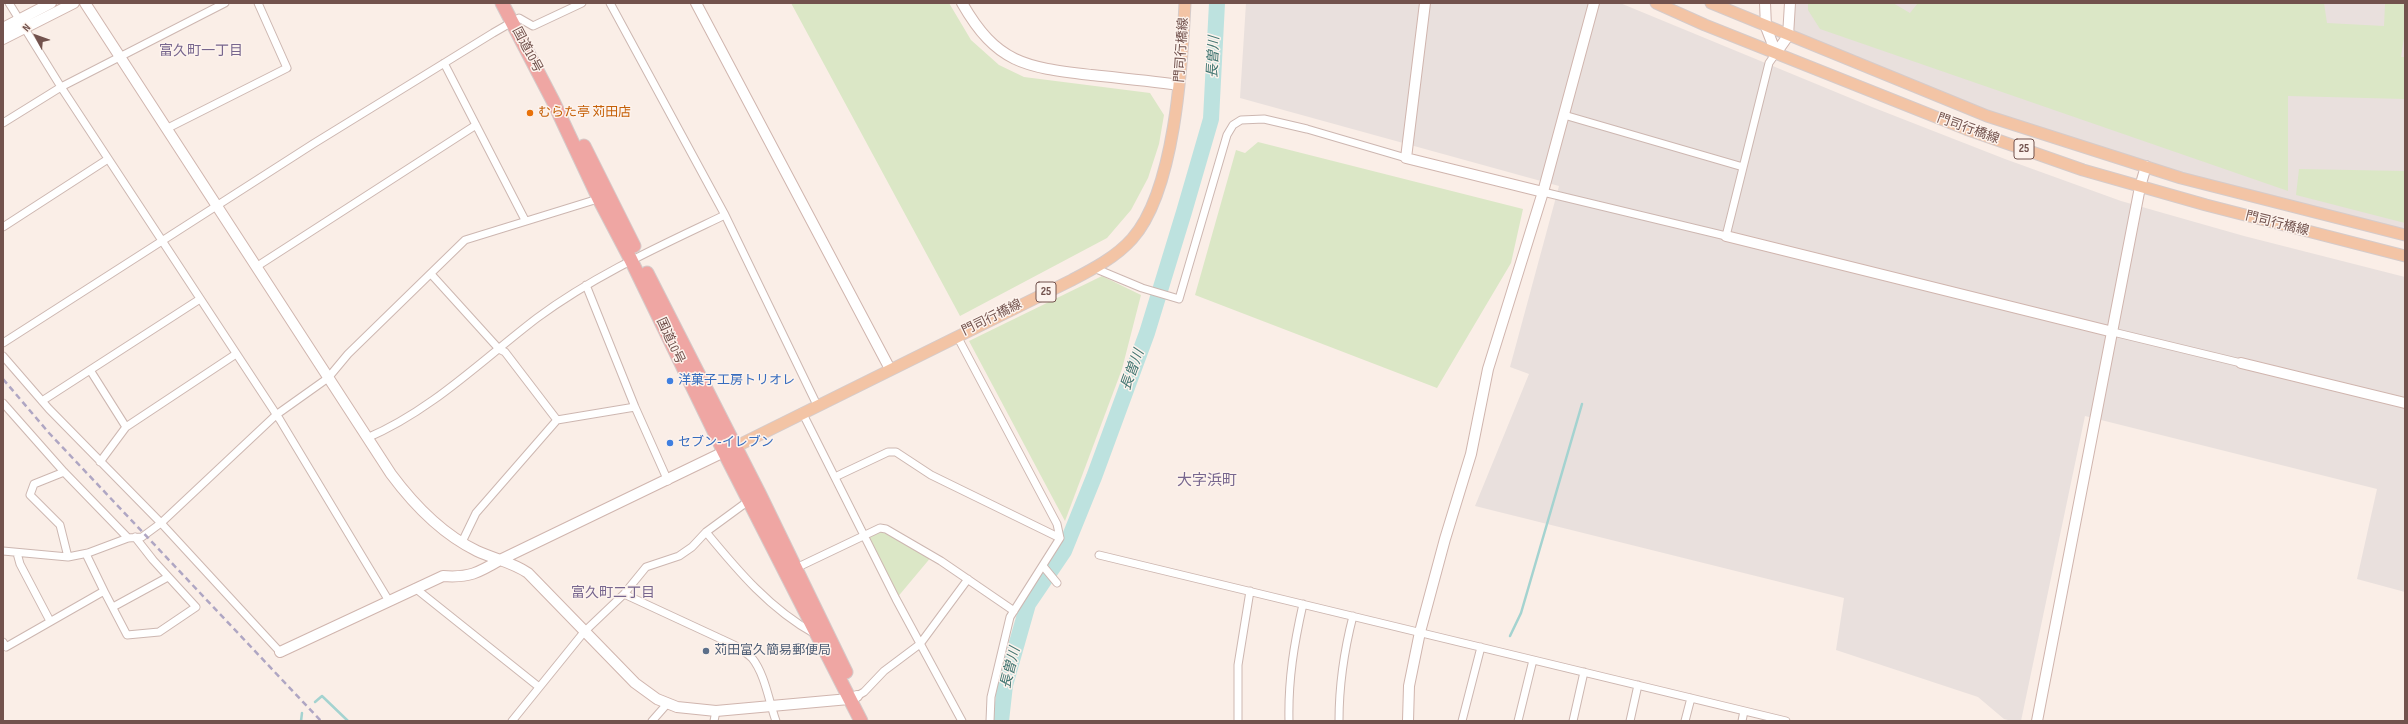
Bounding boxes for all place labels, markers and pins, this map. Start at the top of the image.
place label: むらた亭 苅田店 [538,105,631,121]
marker: むらた亭 苅田店 [525,108,535,118]
place label: 洋菓子工房トリオレ [678,373,795,389]
marker: 洋菓子工房トリオレ [665,376,675,386]
place label: セブン-イレブン [678,435,774,451]
marker: セブン-イレブン [665,438,675,448]
place label: 苅田富久簡易郵便局 [714,643,831,659]
marker: 苅田富久簡易郵便局 [701,646,711,656]

